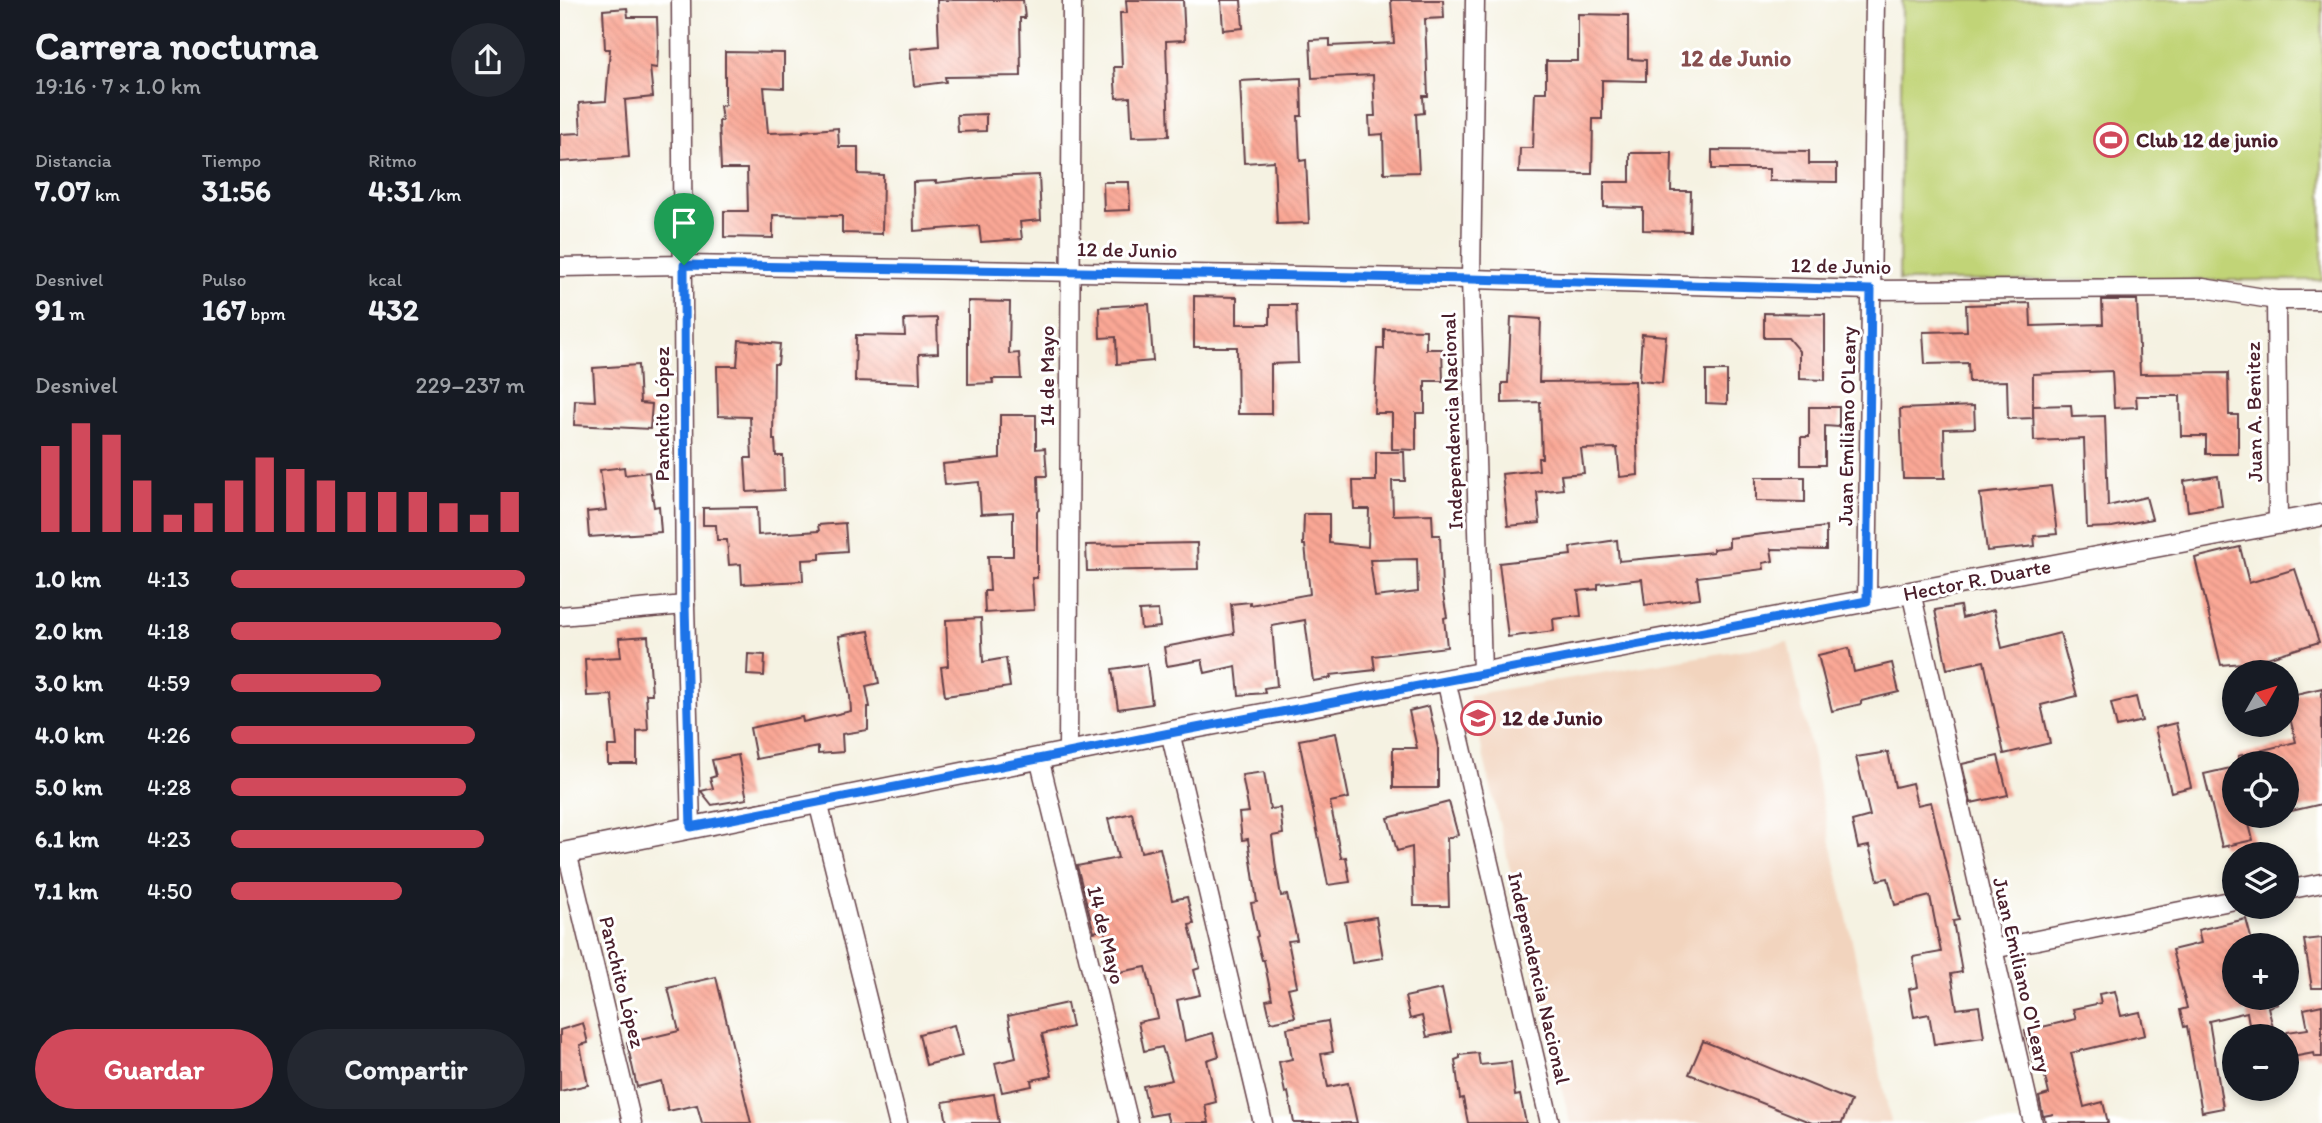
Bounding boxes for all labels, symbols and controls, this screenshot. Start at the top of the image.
text: Carrera nocturna [35,23,318,69]
button: share [451,23,525,97]
district label: 12 de Junio [1681,44,1791,72]
text: 19:16 · 7 × 1.0 km [35,72,201,100]
sports icon: Club 12 de junio [2092,121,2130,159]
place label: Club 12 de junio [2136,127,2279,153]
text: Distancia [35,149,112,172]
text: Tiempo [202,149,261,172]
text: Ritmo [368,149,417,172]
text: 7.07 [35,172,91,209]
text: 31:56 [202,172,271,209]
text: 4:31 [368,172,424,209]
text: km [91,183,120,206]
text: /km [424,183,461,206]
pin [654,193,714,265]
icon: arrive [665,204,703,242]
street label: 12 de Junio [1076,236,1178,263]
street label: 12 de Junio [1790,252,1892,279]
text: Desnivel [35,268,103,291]
text: Pulso [202,268,247,291]
text: kcal [368,268,402,291]
text: 91 [35,291,65,328]
text: 167 [202,291,246,328]
text: 432 [368,291,419,328]
text: m [65,302,85,325]
text: bpm [246,302,286,325]
street label: Independencia Nacional [1435,312,1468,530]
street label: 14 de Mayo [1034,326,1059,426]
street label: Juan Emiliano O'Leary [1832,326,1861,526]
street label: Juan A. Benitez [2240,341,2267,482]
street label: Panchito López [649,346,674,482]
text: Desnivel [35,371,118,399]
text: 229–237 m [415,371,525,399]
street label: Hector R. Duarte [1901,553,2053,606]
text: 1.0 km [35,565,101,593]
text: 4:13 [147,565,190,593]
text: 2.0 km [35,617,103,645]
text: 4:18 [147,617,190,645]
north arrow [2222,660,2300,737]
map controls [2222,660,2299,1101]
text: 3.0 km [35,669,103,697]
text: 4:59 [147,669,191,697]
school or university icon: 12 de Junio [1459,699,1497,737]
place label: 12 de Junio [1502,705,1603,730]
text: 4.0 km [35,721,104,749]
text: 4:26 [147,721,191,749]
button: locate [2222,751,2299,828]
text: 5.0 km [35,773,102,801]
text: 4:28 [147,773,191,801]
text: 6.1 km [35,825,99,853]
text: 4:23 [147,825,191,853]
button: layers [2222,842,2299,919]
street label: Independencia Nacional [1503,869,1576,1086]
street label: Juan Emiliano O'Leary [1988,875,2057,1075]
text: 7.1 km [35,877,98,905]
text: 4:50 [147,877,193,905]
street label: 14 de Mayo [1082,883,1131,987]
street label: Panchito López [594,913,651,1051]
button: + [2222,933,2299,1010]
button: − [2222,1024,2299,1101]
button: Guardar [35,1029,273,1109]
button: Compartir [287,1029,525,1109]

